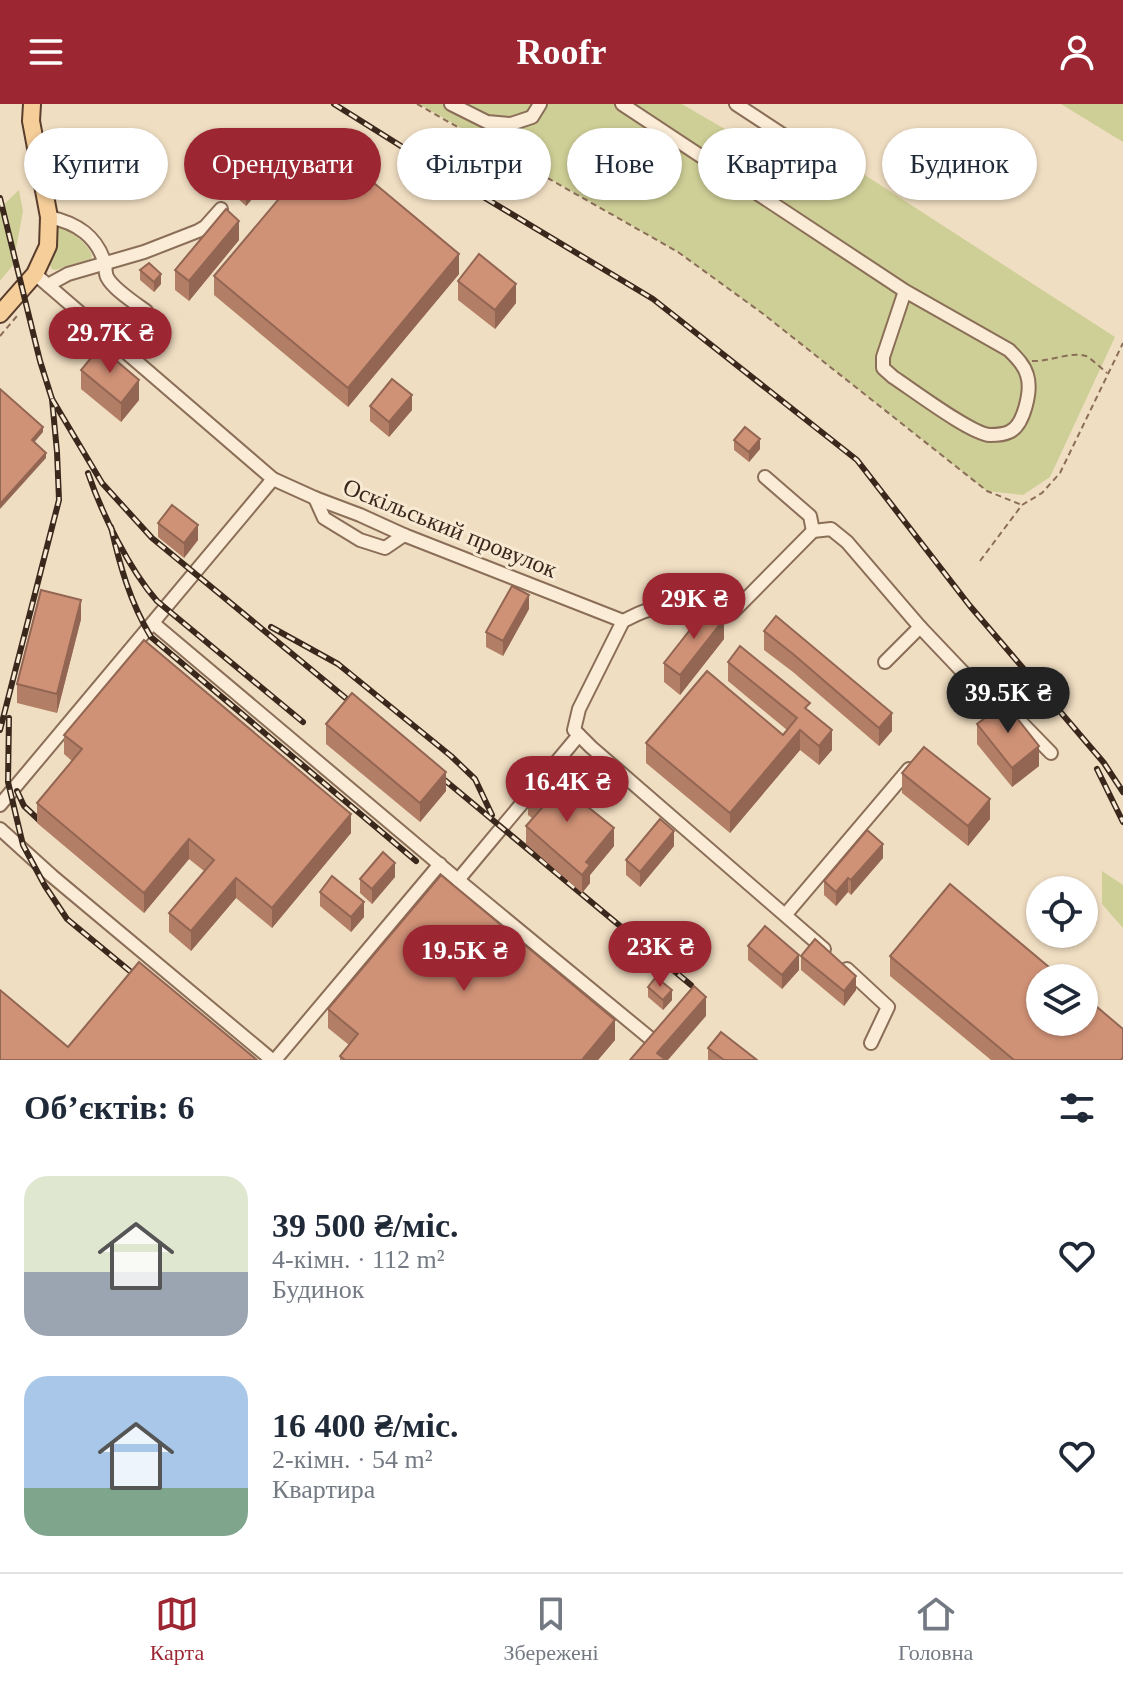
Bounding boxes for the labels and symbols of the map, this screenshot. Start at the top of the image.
pin: 29.7K ₴ [36,307,184,375]
street label: Оскільський провулок [339,473,561,583]
pin: 29K ₴ [638,573,750,641]
pin: 39.5K ₴ [934,667,1082,735]
pin: 16.4K ₴ [493,756,641,824]
pin: 23K ₴ [604,921,716,989]
pin: 19.5K ₴ [390,925,538,993]

